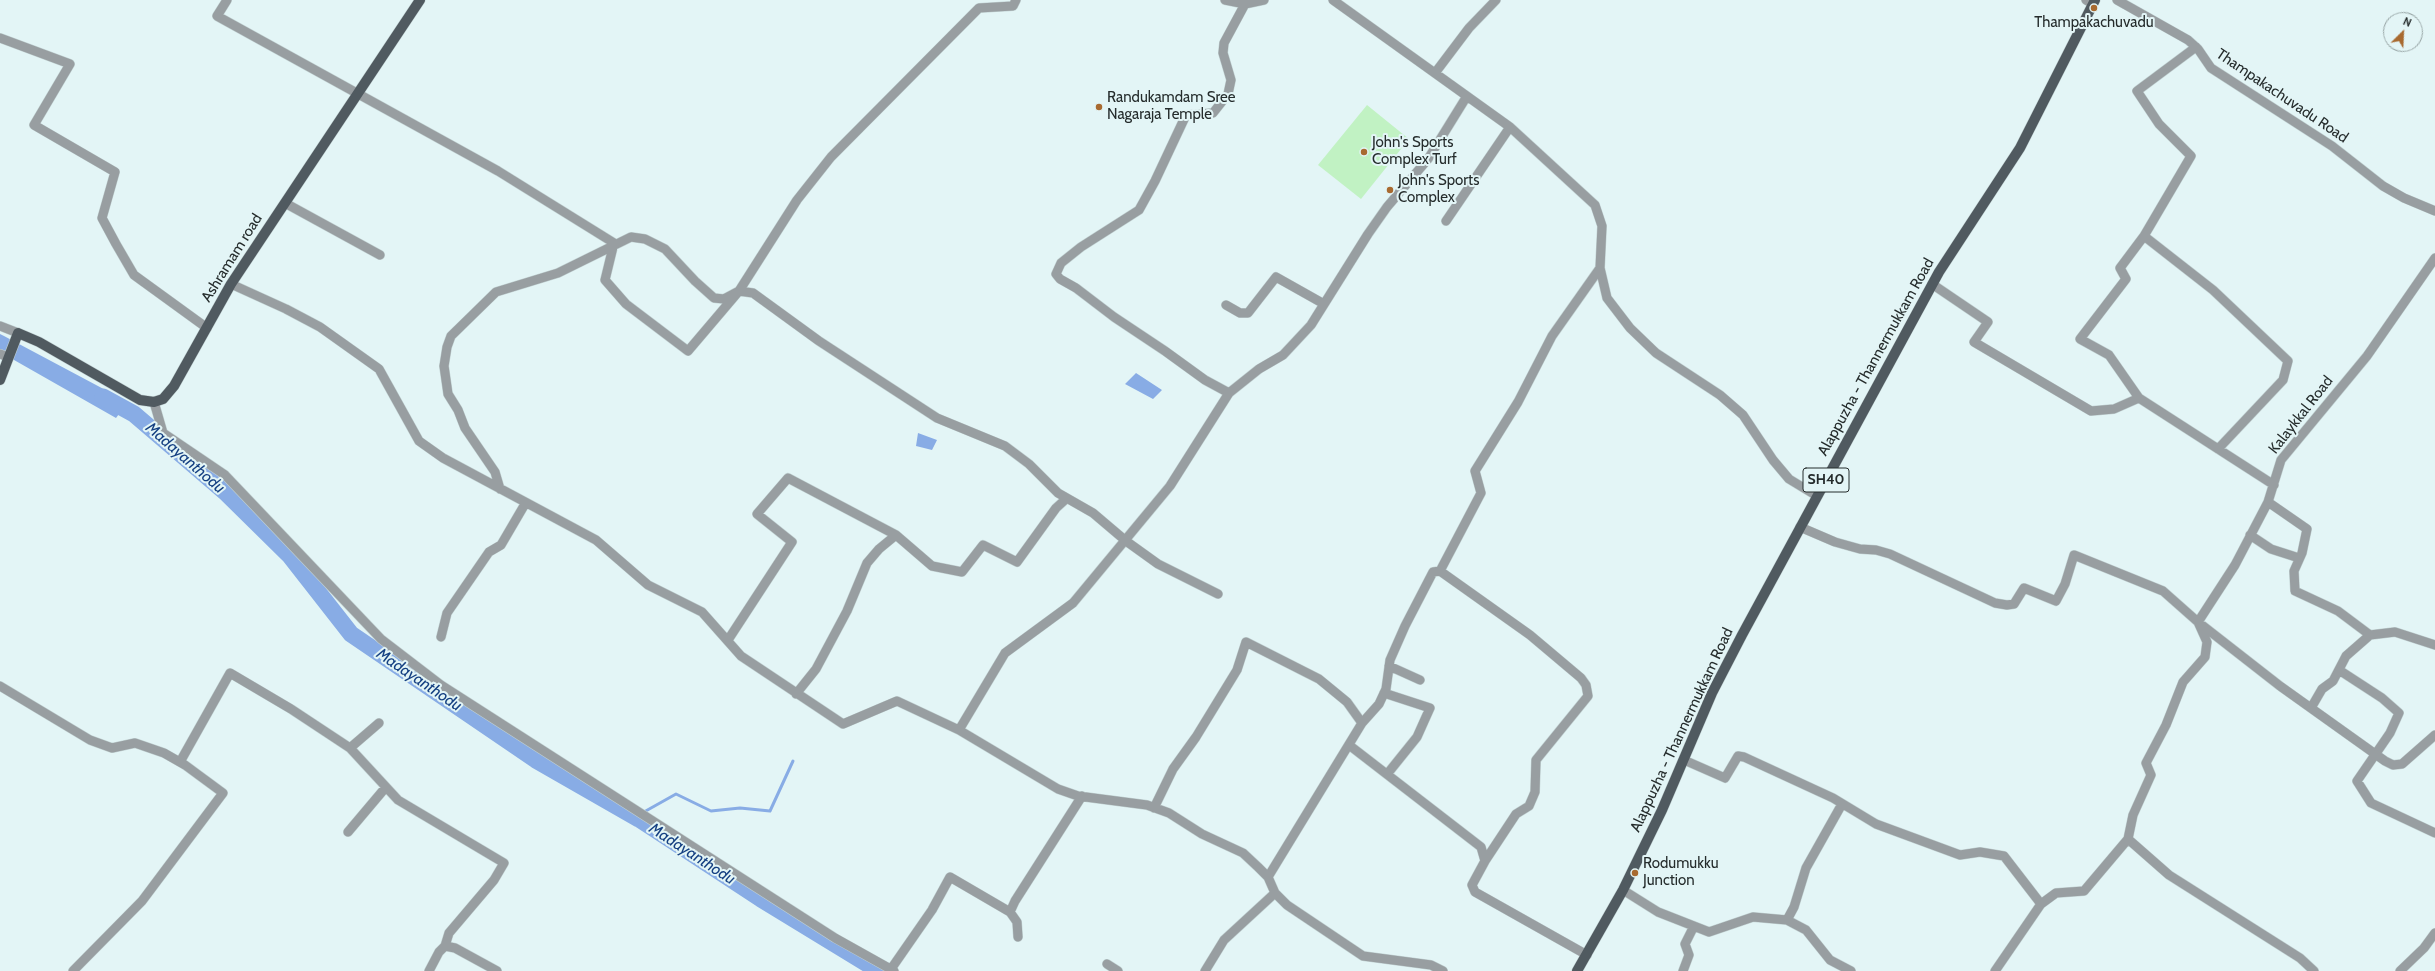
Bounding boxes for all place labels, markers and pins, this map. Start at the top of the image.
marker: Thampakachuvadu [2089,3,2099,13]
place label: Thampakachuvadu [2034,14,2154,32]
place label: Randukamdam Sree Nagaraja Temple [1107,89,1235,124]
marker: Randukamdam Sree Nagaraja Temple [1094,102,1104,112]
place label: John's Sports Complex Turf [1372,134,1457,169]
marker: John's Sports Complex Turf [1359,147,1369,157]
place label: John's Sports Complex [1398,172,1479,207]
marker: John's Sports Complex [1385,185,1395,195]
place label: Rodumukku Junction [1643,855,1719,890]
marker: Rodumukku Junction [1630,868,1640,878]

